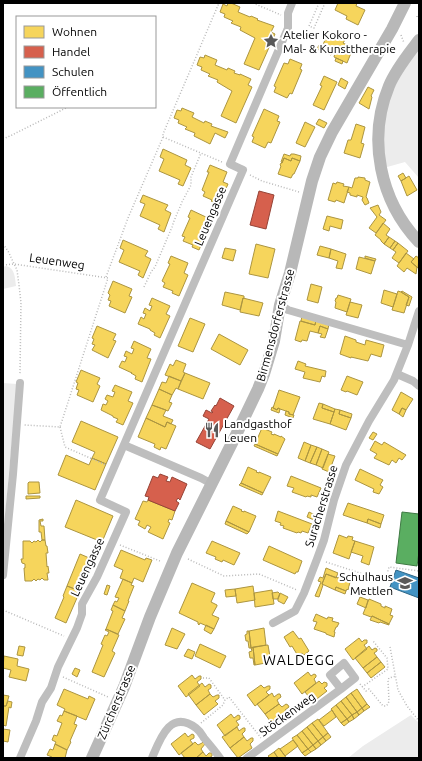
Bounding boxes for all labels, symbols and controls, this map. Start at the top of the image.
legend [16,16,156,108]
text: Wohnen [52,25,97,38]
place label: Atelier Kokoro - Mal- & Kunsttherapie [283,28,396,55]
place icon: Atelier Kokoro - Mal- & Kunsttherapie [262,32,280,50]
text: Handel [52,45,90,58]
text: Schulen [52,65,94,78]
text: Öffentlich [52,85,107,98]
street label: Leuengasse [192,184,228,248]
street label: Leuenweg [28,251,86,271]
street label: Birmensdorferstrasse [254,267,296,383]
place label: Landgasthof Leuen [224,417,292,444]
restaurant icon: Landgasthof Leuen [203,421,221,439]
street label: Suracherstrasse [302,463,340,549]
street label: Leuengasse [68,536,106,598]
place label: Schulhaus Mettlen [339,570,393,597]
school or university icon: Schulhaus Mettlen [396,574,414,592]
district label: WALDEGG [263,652,335,668]
street label: Zürcherstrasse [95,663,137,741]
street label: Stöckenweg [257,689,317,739]

